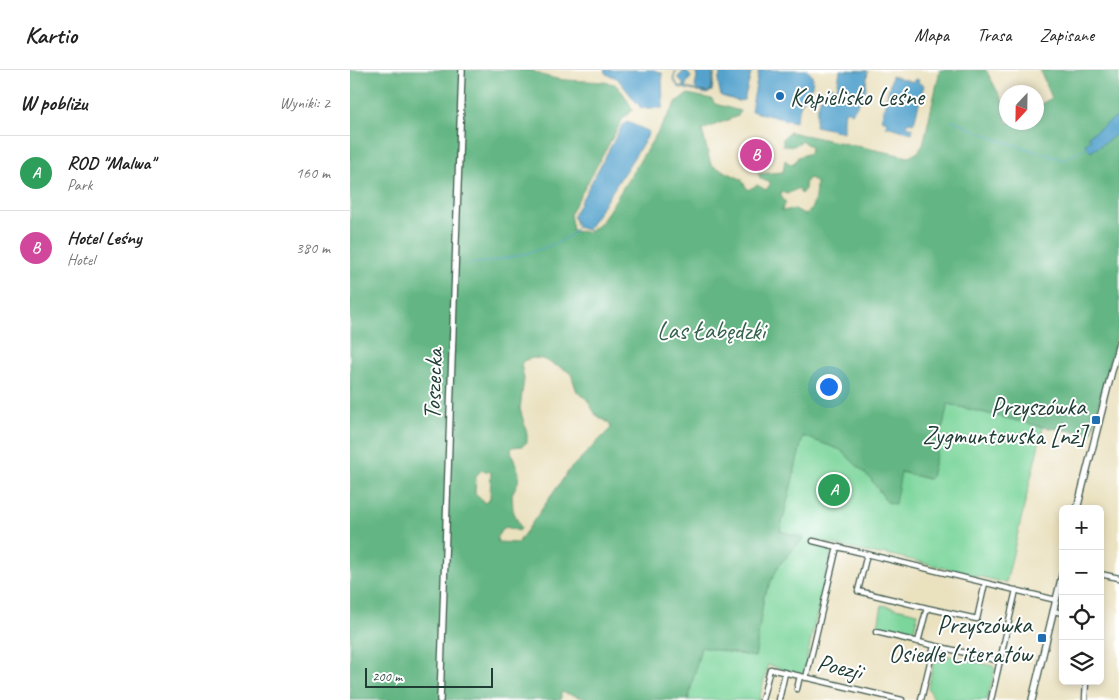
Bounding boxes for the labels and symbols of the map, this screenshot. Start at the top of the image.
place label: Kąpielisko Leśne [790,81,926,113]
north arrow [999,85,1044,130]
marker: Kąpielisko Leśne [774,90,786,102]
pin: B [740,136,772,174]
park label: Las Łabędzki [657,315,768,347]
street label: Toszecka [416,345,450,420]
your location [816,374,842,400]
place label: Przyszówka Zygmuntowska [nż] [922,391,1090,452]
marker: Przyszówka Zygmuntowska [nż] [1090,414,1102,426]
pin: A [818,471,850,509]
place label: Przyszówka Osiedle Literatów [889,609,1034,670]
marker: Przyszówka Osiedle Literatów [1036,632,1048,644]
street label: Poezji [814,646,869,688]
scale bar [365,665,492,688]

